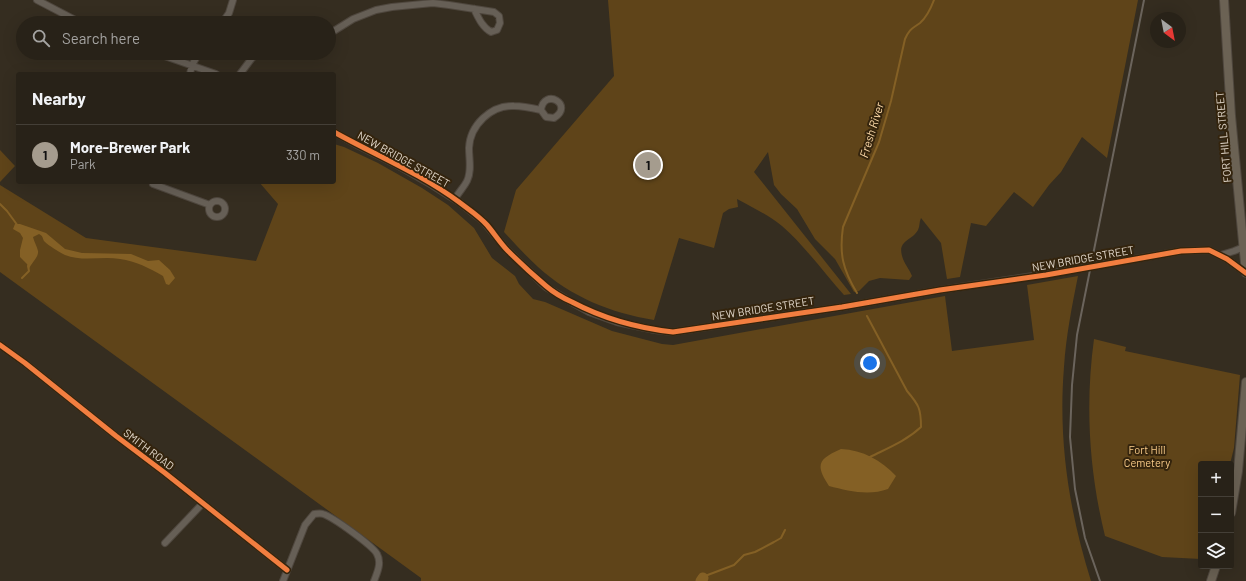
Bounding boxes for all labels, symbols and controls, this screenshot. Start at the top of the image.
north arrow [1150,12,1186,48]
search box [16,16,336,60]
icon: search [30,27,52,49]
text: Search here [62,29,140,47]
text: Nearby [32,88,86,108]
street label: FORT HILL STREET [1213,91,1233,183]
water label: Fresh River [856,100,886,159]
street label: NEW BRIDGE STREET [356,128,452,190]
text: More-Brewer Park [70,138,190,156]
text: 1 [43,147,47,163]
text: 330 m [286,147,320,163]
pin: 1 [635,150,661,180]
text: Park [70,156,96,172]
street label: NEW BRIDGE STREET [1031,243,1135,273]
street label: NEW BRIDGE STREET [711,293,815,323]
your location [860,353,880,373]
street label: SMITH ROAD [121,426,177,472]
park label: Fort Hill Cemetery [1124,443,1170,469]
map controls [1198,461,1234,569]
button: + [1198,461,1234,497]
button: − [1198,497,1234,533]
button: layers [1198,533,1234,569]

